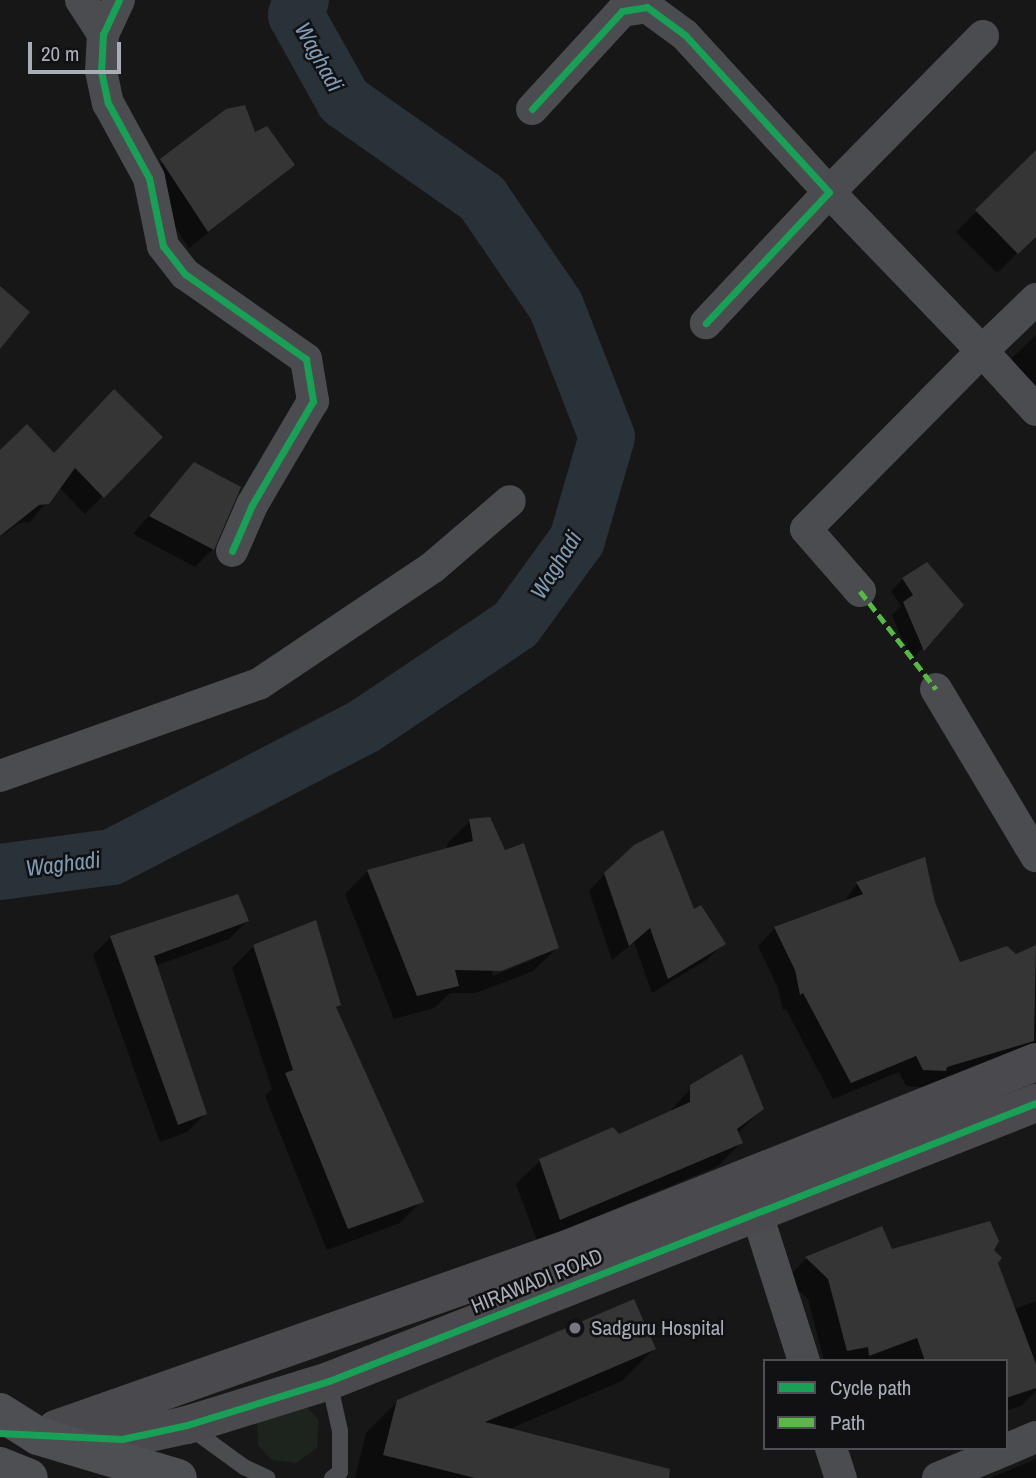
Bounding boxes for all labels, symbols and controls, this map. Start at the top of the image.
water label: Waghadi [289,17,349,97]
scale bar [32,28,124,72]
text: 20 m [41,39,79,68]
water label: Waghadi [524,526,588,604]
water label: Waghadi [24,846,102,882]
street label: HIRAWADI ROAD [468,1243,606,1319]
place label: Sadguru Hospital [591,1315,724,1341]
marker: Sadguru Hospital [565,1318,585,1338]
legend [763,1359,1008,1450]
text: Cycle path [830,1373,911,1402]
text: Path [830,1408,865,1437]

